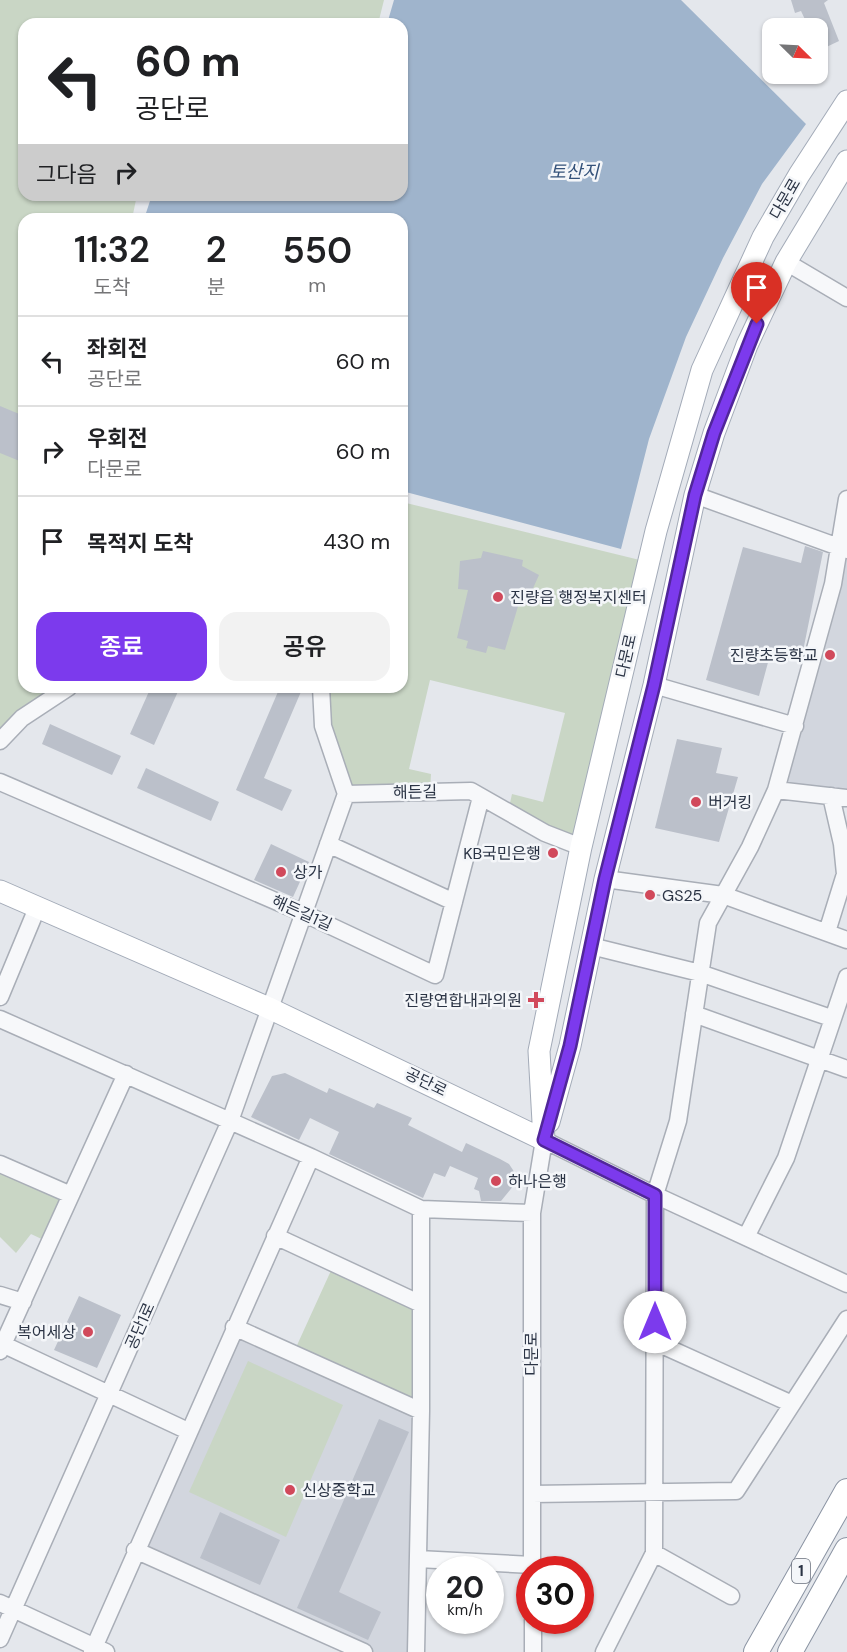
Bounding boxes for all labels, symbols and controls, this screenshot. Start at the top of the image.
north arrow [762,18,828,84]
map controls [762,18,828,84]
text: 60 m [135,34,241,89]
icon: left [36,42,114,120]
text: 공단로 [135,91,210,126]
icon: right [109,156,142,189]
text: 그다음 [36,160,97,189]
water label: 토산지 [549,160,600,184]
street label: 다문로 [765,174,805,223]
text: 11:32 [74,226,150,273]
text: 2 [206,226,227,273]
text: 550 [282,227,352,274]
pin [731,262,782,324]
icon: arrive [740,271,773,304]
text: m [308,272,326,298]
text: 도착 [93,274,130,300]
text: 분 [207,274,225,300]
text: 좌회전 [87,334,148,363]
icon: left [36,345,69,378]
text: 60 m [336,347,390,376]
text: 공단로 [87,366,142,392]
text: 우회전 [87,424,148,453]
icon: right [36,435,69,468]
text: 60 m [336,437,390,466]
text: 다문로 [87,456,142,482]
icon: arrive [36,525,69,558]
text: 430 m [323,527,390,556]
text: 목적지 도착 [87,529,193,558]
place label: 진량읍 행정복지센터 [510,587,647,608]
marker: 진량읍 행정복지센터 [491,590,505,604]
button: 종료 [36,612,207,681]
button: 공유 [219,612,390,681]
street label: 다문로 [611,632,641,680]
place label: 진량초등학교 [730,645,818,666]
marker: 진량초등학교 [823,648,837,662]
street label: 해든길 [393,781,437,803]
place label: 버거킹 [708,792,752,813]
marker: 버거킹 [689,795,703,809]
place label: KB국민은행 [463,843,541,864]
marker: KB국민은행 [546,846,560,860]
place label: 상가 [293,862,323,883]
marker: 상가 [274,865,288,879]
place label: GS25 [662,885,702,906]
marker: GS25 [643,888,657,902]
street label: 해든길1길 [269,890,335,936]
place label: 진량연합내과의원 [404,990,522,1011]
marker: 진량연합내과의원 [527,991,545,1009]
street label: 공단로 [402,1063,451,1101]
place label: 하나은행 [508,1171,567,1192]
marker: 하나은행 [489,1174,503,1188]
position arrow [623,1290,687,1354]
street label: 공단1로 [120,1299,160,1353]
place label: 복어세상 [17,1322,76,1343]
marker: 복어세상 [81,1325,95,1339]
street label: 다문로 [521,1332,542,1376]
place label: 신상중학교 [302,1480,376,1501]
marker: 신상중학교 [283,1483,297,1497]
speed limit sign: 30 [516,1556,594,1634]
road number: 1 [792,1559,810,1583]
text: 20 [446,1568,484,1607]
text: km/h [447,1600,483,1620]

